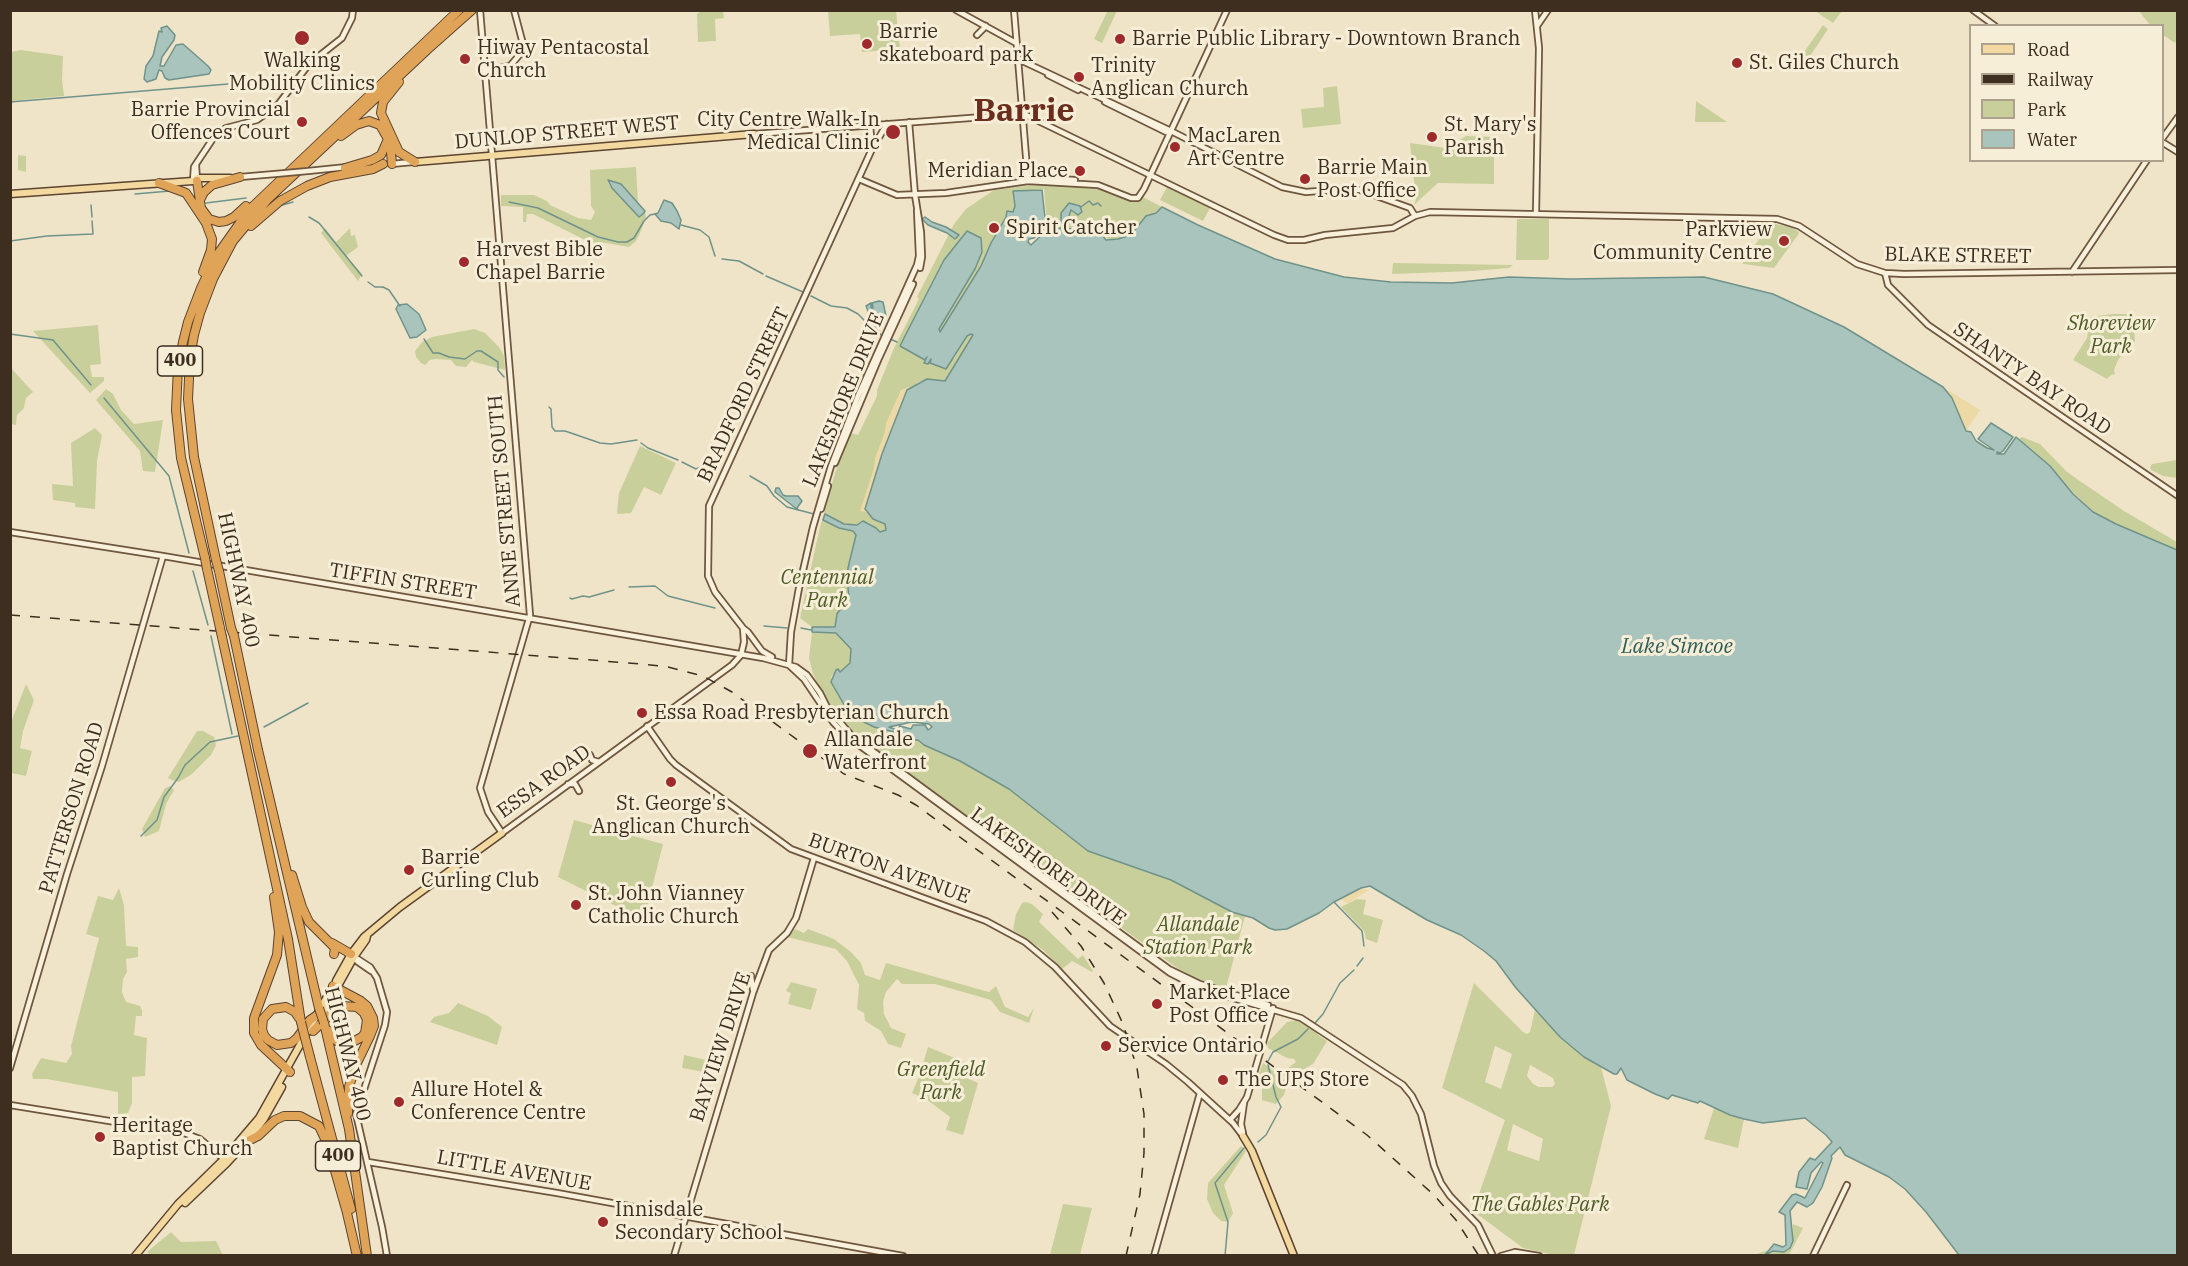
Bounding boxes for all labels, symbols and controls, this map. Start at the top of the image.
place label: Barrie skateboard park [879,20,1033,67]
legend [1969,24,2164,162]
place label: Barrie Public Library - Downtown Branch [1132,27,1520,51]
marker: Walking Mobility Clinics [293,29,311,47]
marker: Barrie Public Library - Downtown Branch [1113,32,1127,46]
place label: Hiway Pentacostal Church [477,36,649,83]
marker: Barrie skateboard park [860,37,874,51]
text: Road [2027,38,2070,61]
place label: Walking Mobility Clinics [229,49,375,96]
place label: St. Giles Church [1749,51,1899,75]
marker: Hiway Pentacostal Church [458,52,472,66]
place label: Trinity Anglican Church [1091,54,1249,101]
marker: St. Giles Church [1730,56,1744,70]
text: Railway [2027,68,2093,91]
marker: Trinity Anglican Church [1072,70,1086,84]
district label: Barrie [973,93,1075,131]
place label: Barrie Provincial Offences Court [131,98,290,145]
text: Park [2027,98,2066,121]
place label: City Centre Walk-In Medical Clinic [697,108,880,155]
street label: DUNLOP STREET WEST [454,111,680,155]
place label: St. Mary's Parish [1444,113,1536,160]
marker: Barrie Provincial Offences Court [295,115,309,129]
marker: City Centre Walk-In Medical Clinic [884,123,902,141]
place label: MacLaren Art Centre [1187,124,1284,171]
text: Water [2027,128,2077,151]
marker: St. Mary's Parish [1425,130,1439,144]
marker: MacLaren Art Centre [1168,140,1182,154]
place label: Barrie Main Post Office [1317,156,1428,203]
place label: Meridian Place [928,159,1068,183]
marker: Meridian Place [1073,164,1087,178]
marker: Barrie Main Post Office [1298,172,1312,186]
place label: Spirit Catcher [1006,216,1136,240]
place label: Parkview Community Centre [1593,218,1772,265]
marker: Spirit Catcher [987,221,1001,235]
marker: Parkview Community Centre [1777,234,1791,248]
place label: Harvest Bible Chapel Barrie [476,238,605,285]
street label: BLAKE STREET [1884,243,2032,269]
marker: Harvest Bible Chapel Barrie [457,255,471,269]
street label: BRADFORD STREET [693,304,795,486]
street label: LAKESHORE DRIVE [798,309,890,491]
park label: Shoreview Park [2067,312,2155,359]
street label: SHANTY BAY ROAD [1948,317,2116,441]
road number: 400 [158,346,202,376]
street label: ANNE STREET SOUTH [484,394,526,608]
street label: HIGHWAY 400 [212,510,264,650]
street label: TIFFIN STREET [328,559,478,605]
park label: Centennial Park [781,566,873,613]
water label: Lake Simcoe [1621,634,1733,660]
place label: Essa Road Presbyterian Church [654,701,949,725]
marker: Essa Road Presbyterian Church [635,706,649,720]
street label: PATTERSON ROAD [34,719,110,897]
place label: Allandale Waterfront [824,728,927,775]
street label: ESSA ROAD [493,740,595,824]
marker: Allandale Waterfront [801,742,819,760]
marker: St. George's Anglican Church [664,775,678,789]
place label: St. George's Anglican Church [592,792,750,839]
street label: LAKESHORE DRIVE [966,803,1130,931]
street label: BURTON AVENUE [805,829,973,909]
place label: Barrie Curling Club [421,846,539,893]
marker: Barrie Curling Club [402,863,416,877]
place label: St. John Vianney Catholic Church [588,882,744,929]
marker: St. John Vianney Catholic Church [569,898,583,912]
park label: Allandale Station Park [1144,913,1252,960]
street label: BAYVIEW DRIVE [685,969,757,1125]
place label: Market Place Post Office [1169,981,1290,1028]
street label: HIGHWAY 400 [319,984,375,1124]
marker: Market Place Post Office [1150,997,1164,1011]
place label: Service Ontario [1118,1034,1264,1058]
marker: Service Ontario [1099,1039,1113,1053]
park label: Greenfield Park [897,1058,985,1105]
place label: The UPS Store [1235,1068,1369,1092]
marker: The UPS Store [1216,1073,1230,1087]
place label: Allure Hotel & Conference Centre [411,1078,586,1125]
marker: Allure Hotel & Conference Centre [392,1095,406,1109]
place label: Heritage Baptist Church [112,1114,253,1161]
marker: Heritage Baptist Church [93,1130,107,1144]
road number: 400 [316,1141,360,1171]
street label: LITTLE AVENUE [435,1146,593,1196]
park label: The Gables Park [1471,1193,1609,1217]
place label: Innisdale Secondary School [615,1198,783,1245]
marker: Innisdale Secondary School [596,1215,610,1229]

